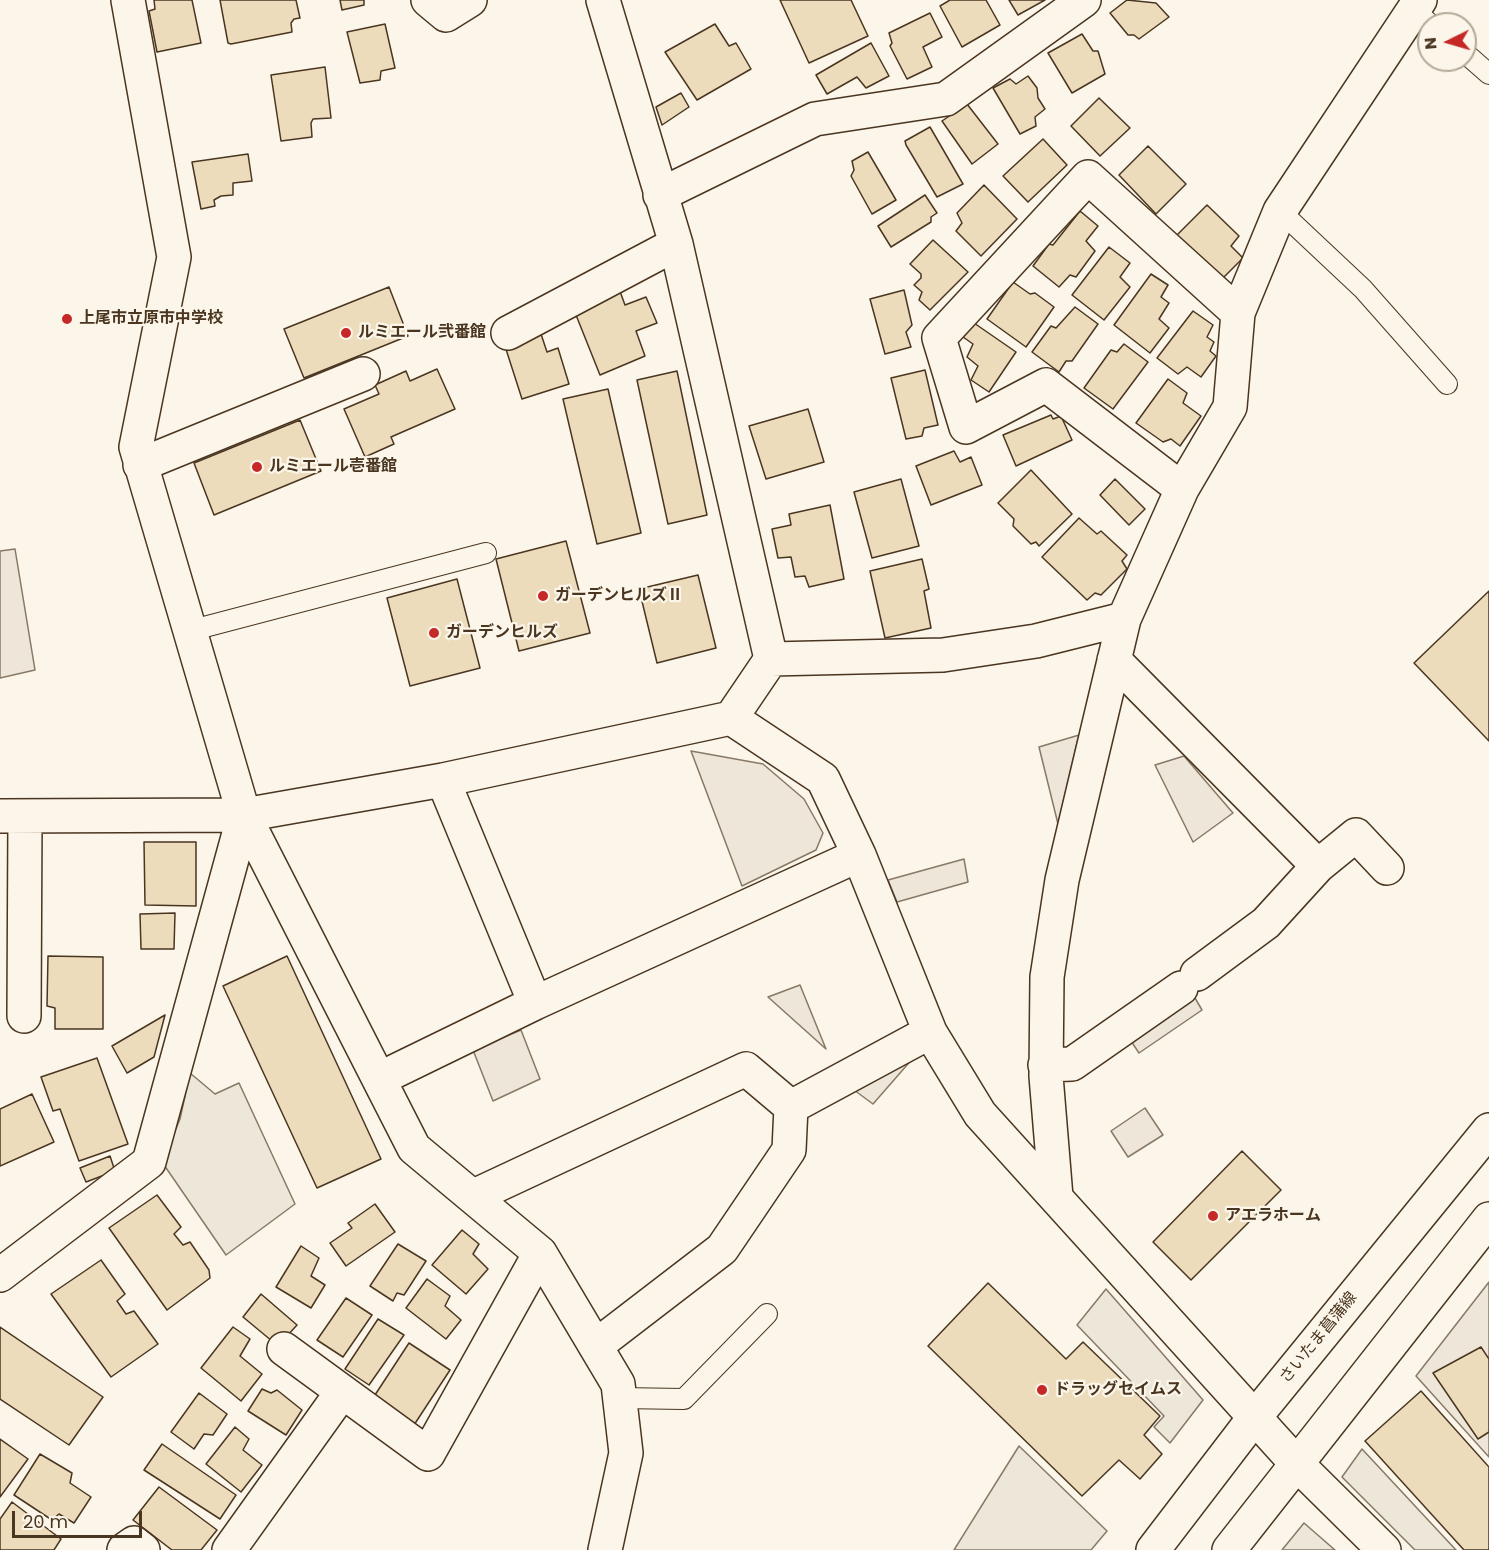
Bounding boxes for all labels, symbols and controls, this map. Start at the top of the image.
north arrow [1417,12,1477,72]
text: N [1419,36,1443,50]
place label: 上尾市立原市中学校 [79,309,223,329]
marker: 上尾市立原市中学校 [60,312,74,326]
place label: ルミエール弐番館 [358,323,486,343]
marker: ルミエール弐番館 [339,326,353,340]
place label: ルミエール壱番館 [269,457,397,477]
marker: ルミエール壱番館 [250,460,264,474]
place label: ガーデンヒルズⅡ [555,586,683,606]
marker: ガーデンヒルズⅡ [536,589,550,603]
place label: ガーデンヒルズ [446,623,558,643]
marker: ガーデンヒルズ [427,626,441,640]
place label: アエラホーム [1225,1206,1321,1226]
marker: アエラホーム [1206,1209,1220,1223]
street label: さいたま菖蒲線 [1276,1288,1362,1388]
place label: ドラッグセイムス [1054,1380,1182,1400]
marker: ドラッグセイムス [1035,1383,1049,1397]
scale bar [15,1499,146,1537]
text: 20 m [23,1509,68,1534]

